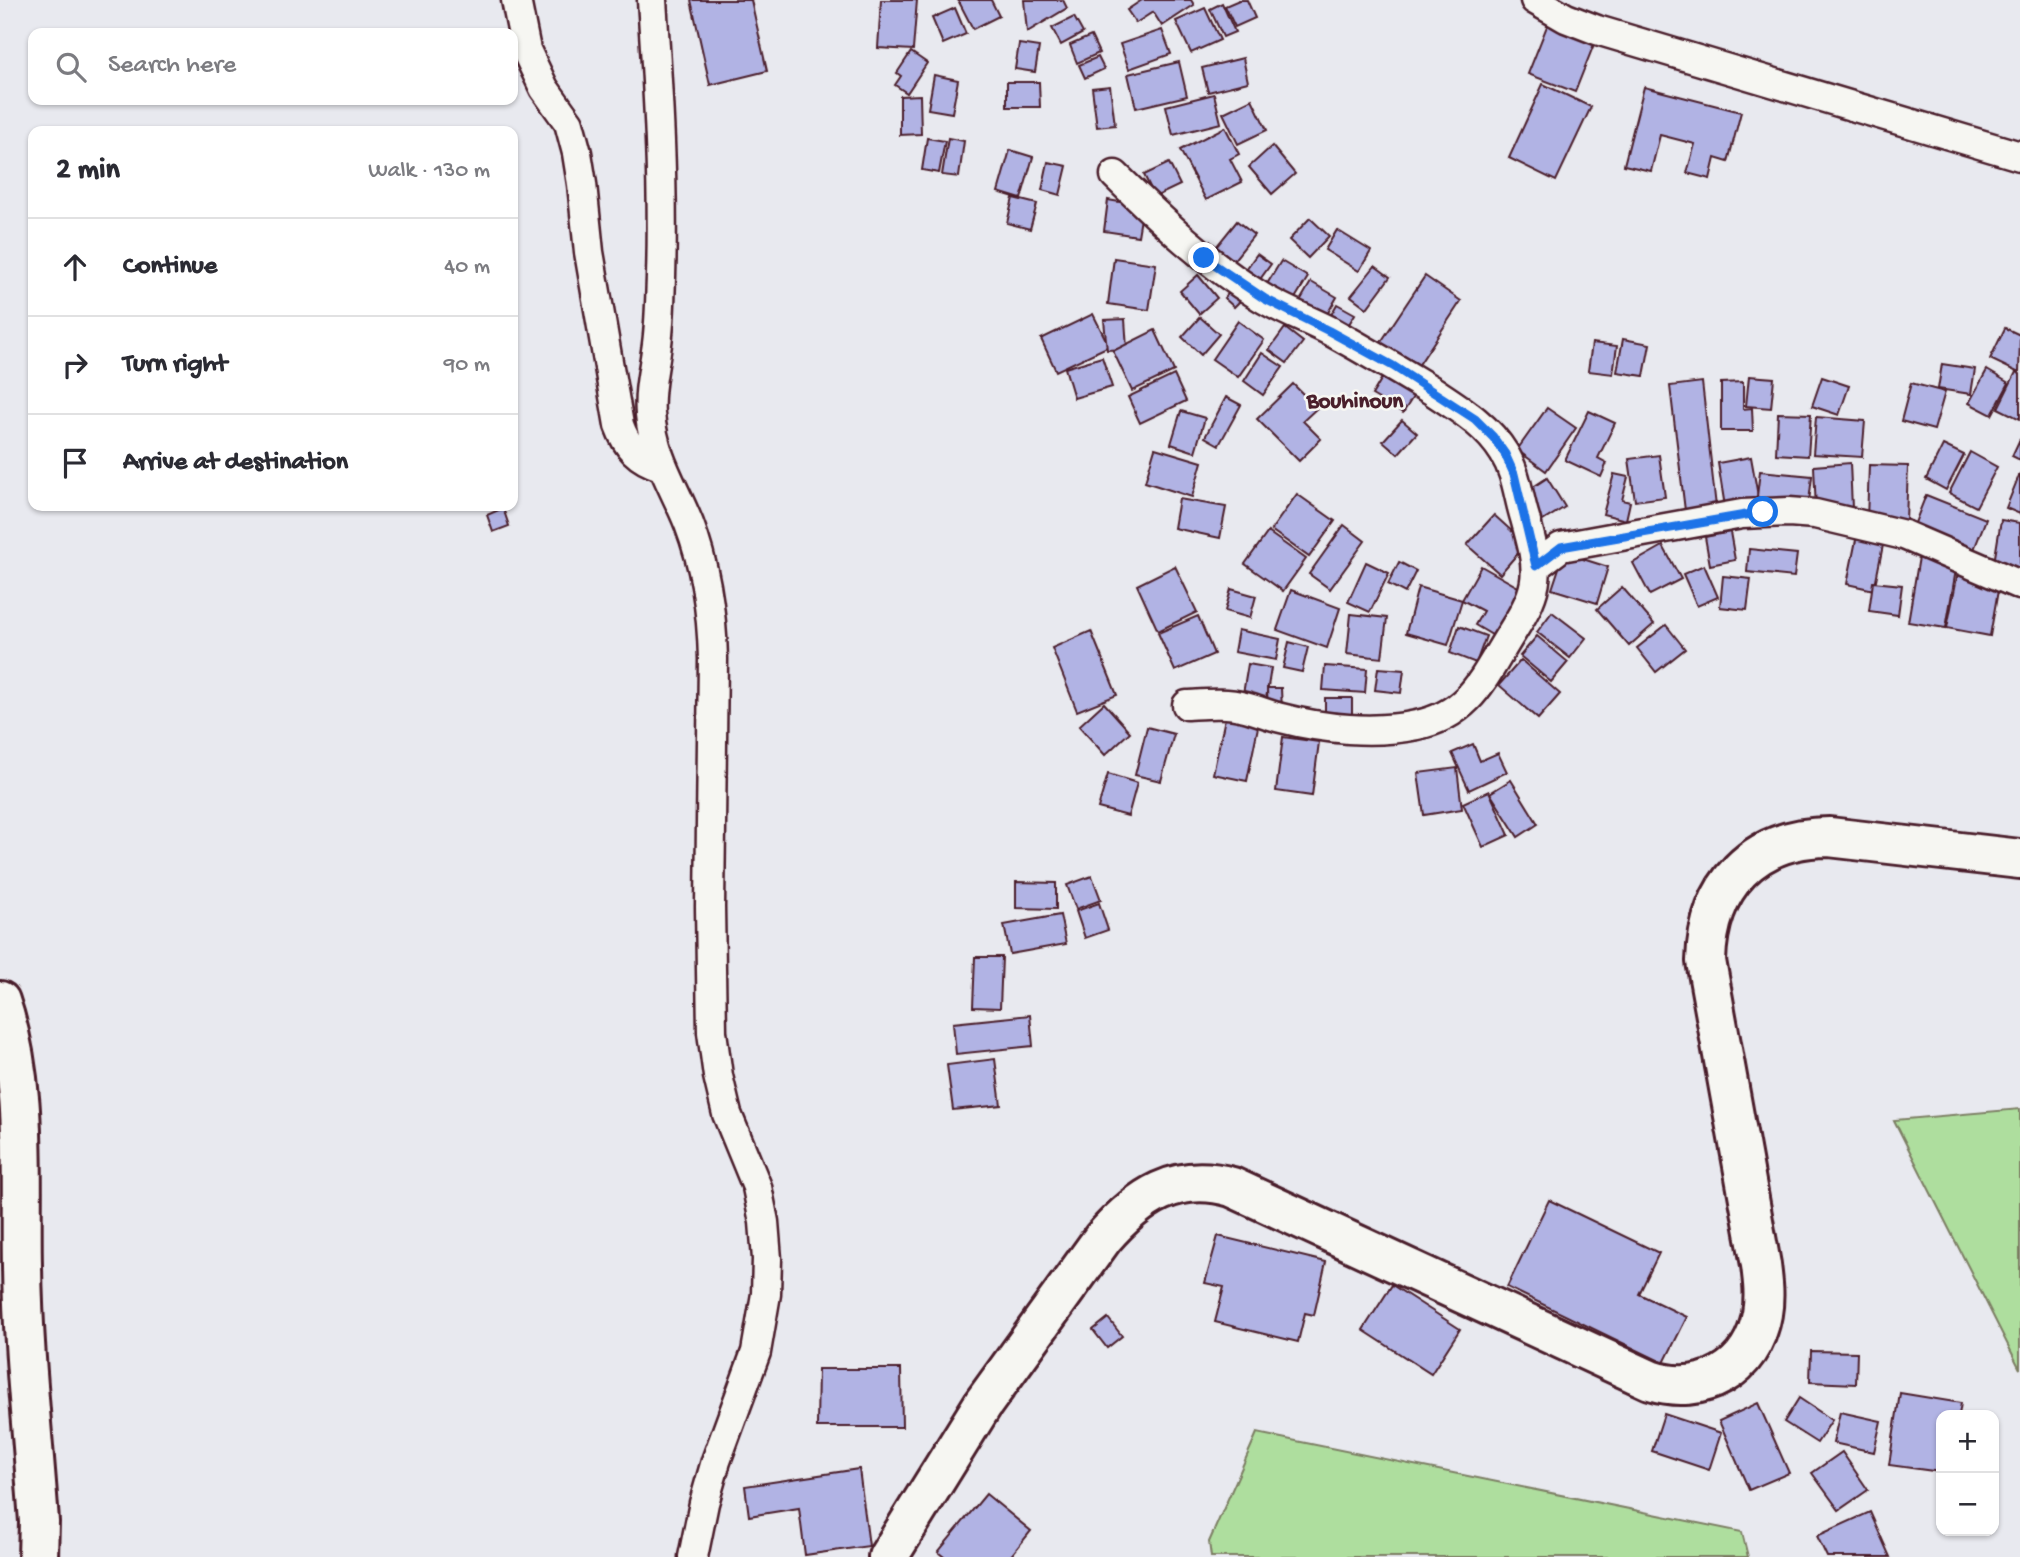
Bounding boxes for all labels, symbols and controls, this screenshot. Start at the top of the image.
search box [28,28,518,105]
icon: search [52,48,90,86]
text: Search here [108,51,236,82]
text: 2 min [56,154,120,189]
text: Walk · 130 m [368,158,490,185]
route end [1188,242,1219,273]
icon: ahead [56,248,94,286]
text: Continue [123,252,217,283]
text: 40 m [444,254,490,281]
icon: right [56,346,94,384]
text: Turn right [123,350,227,381]
text: 90 m [444,352,490,379]
district label: Bouhinoun [1306,389,1404,416]
icon: arrive [56,444,94,482]
text: Arrive at destination [123,448,348,479]
route start [1747,496,1778,527]
map controls [1936,1410,1999,1536]
button: + [1936,1410,1999,1473]
button: − [1936,1473,1999,1536]

